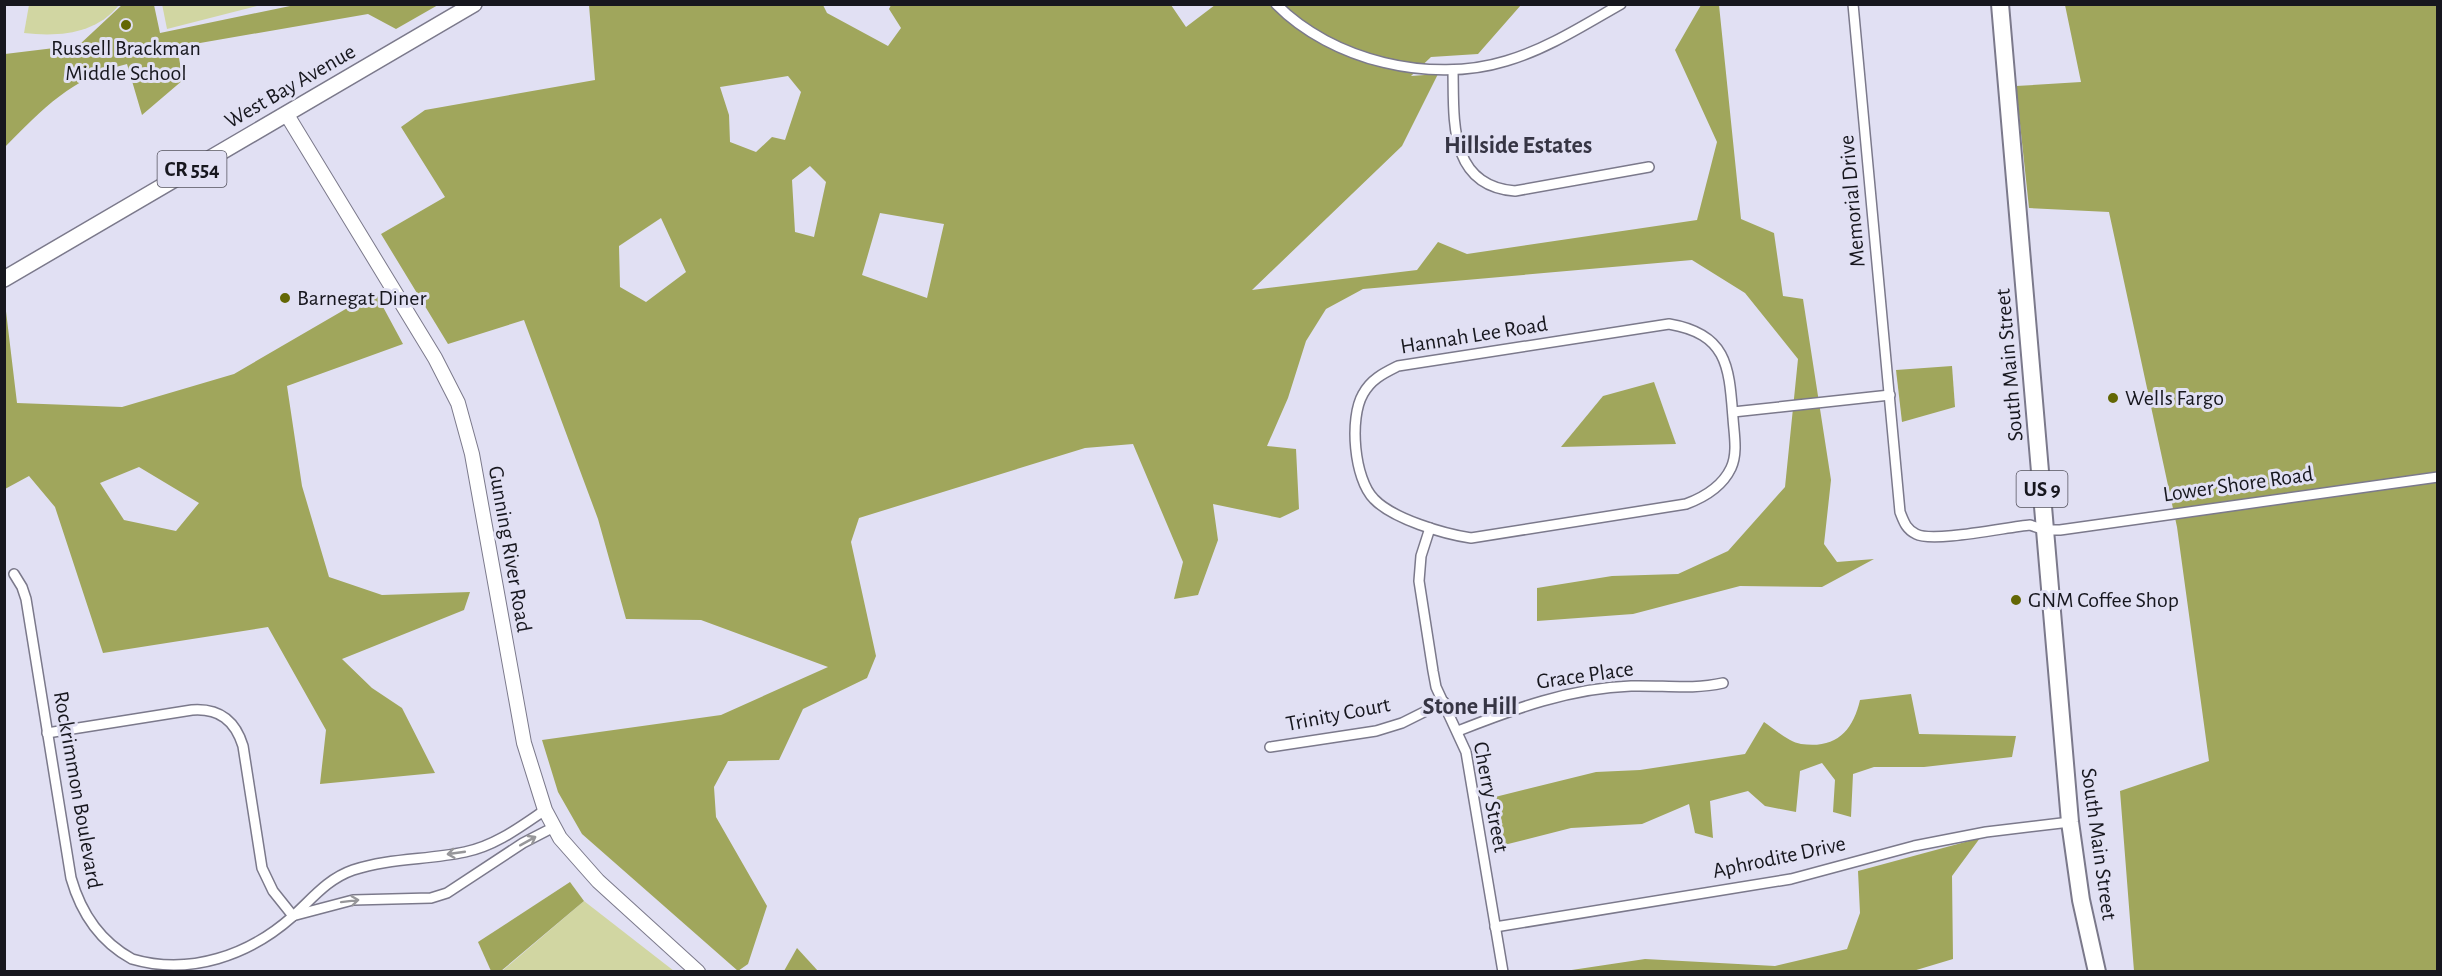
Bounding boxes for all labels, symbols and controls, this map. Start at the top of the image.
marker: Russell Brackman Middle School [119,18,133,32]
place label: Russell Brackman Middle School [51,37,201,84]
street label: West Bay Avenue [221,40,359,132]
district label: Hillside Estates [1444,134,1592,158]
street label: Memorial Drive [1835,134,1869,268]
road number: CR 554 [158,151,226,187]
place label: Barnegat Diner [297,287,427,309]
street label: South Main Street [1991,288,2027,442]
marker: Barnegat Diner [278,291,292,305]
street label: Hannah Lee Road [1399,312,1549,358]
place label: Wells Fargo [2125,387,2224,409]
marker: Wells Fargo [2106,391,2120,405]
street label: Lower Shore Road [2161,463,2315,505]
street label: Gunning River Road [485,464,535,634]
road number: US 9 [2016,471,2068,507]
place label: GNM Coffee Shop [2028,589,2179,611]
marker: GNM Coffee Shop [2009,593,2023,607]
street label: Grace Place [1535,657,1635,693]
street label: Rockrimmon Boulevard [50,689,106,891]
street label: Trinity Court [1284,693,1392,735]
district label: Stone Hill [1423,695,1517,719]
street label: Cherry Street [1469,740,1513,854]
street label: South Main Street [2077,766,2121,922]
street label: Aphrodite Drive [1710,832,1848,882]
one-way arrow [519,835,537,846]
one-way arrow [446,848,466,859]
one-way arrow [339,896,359,907]

